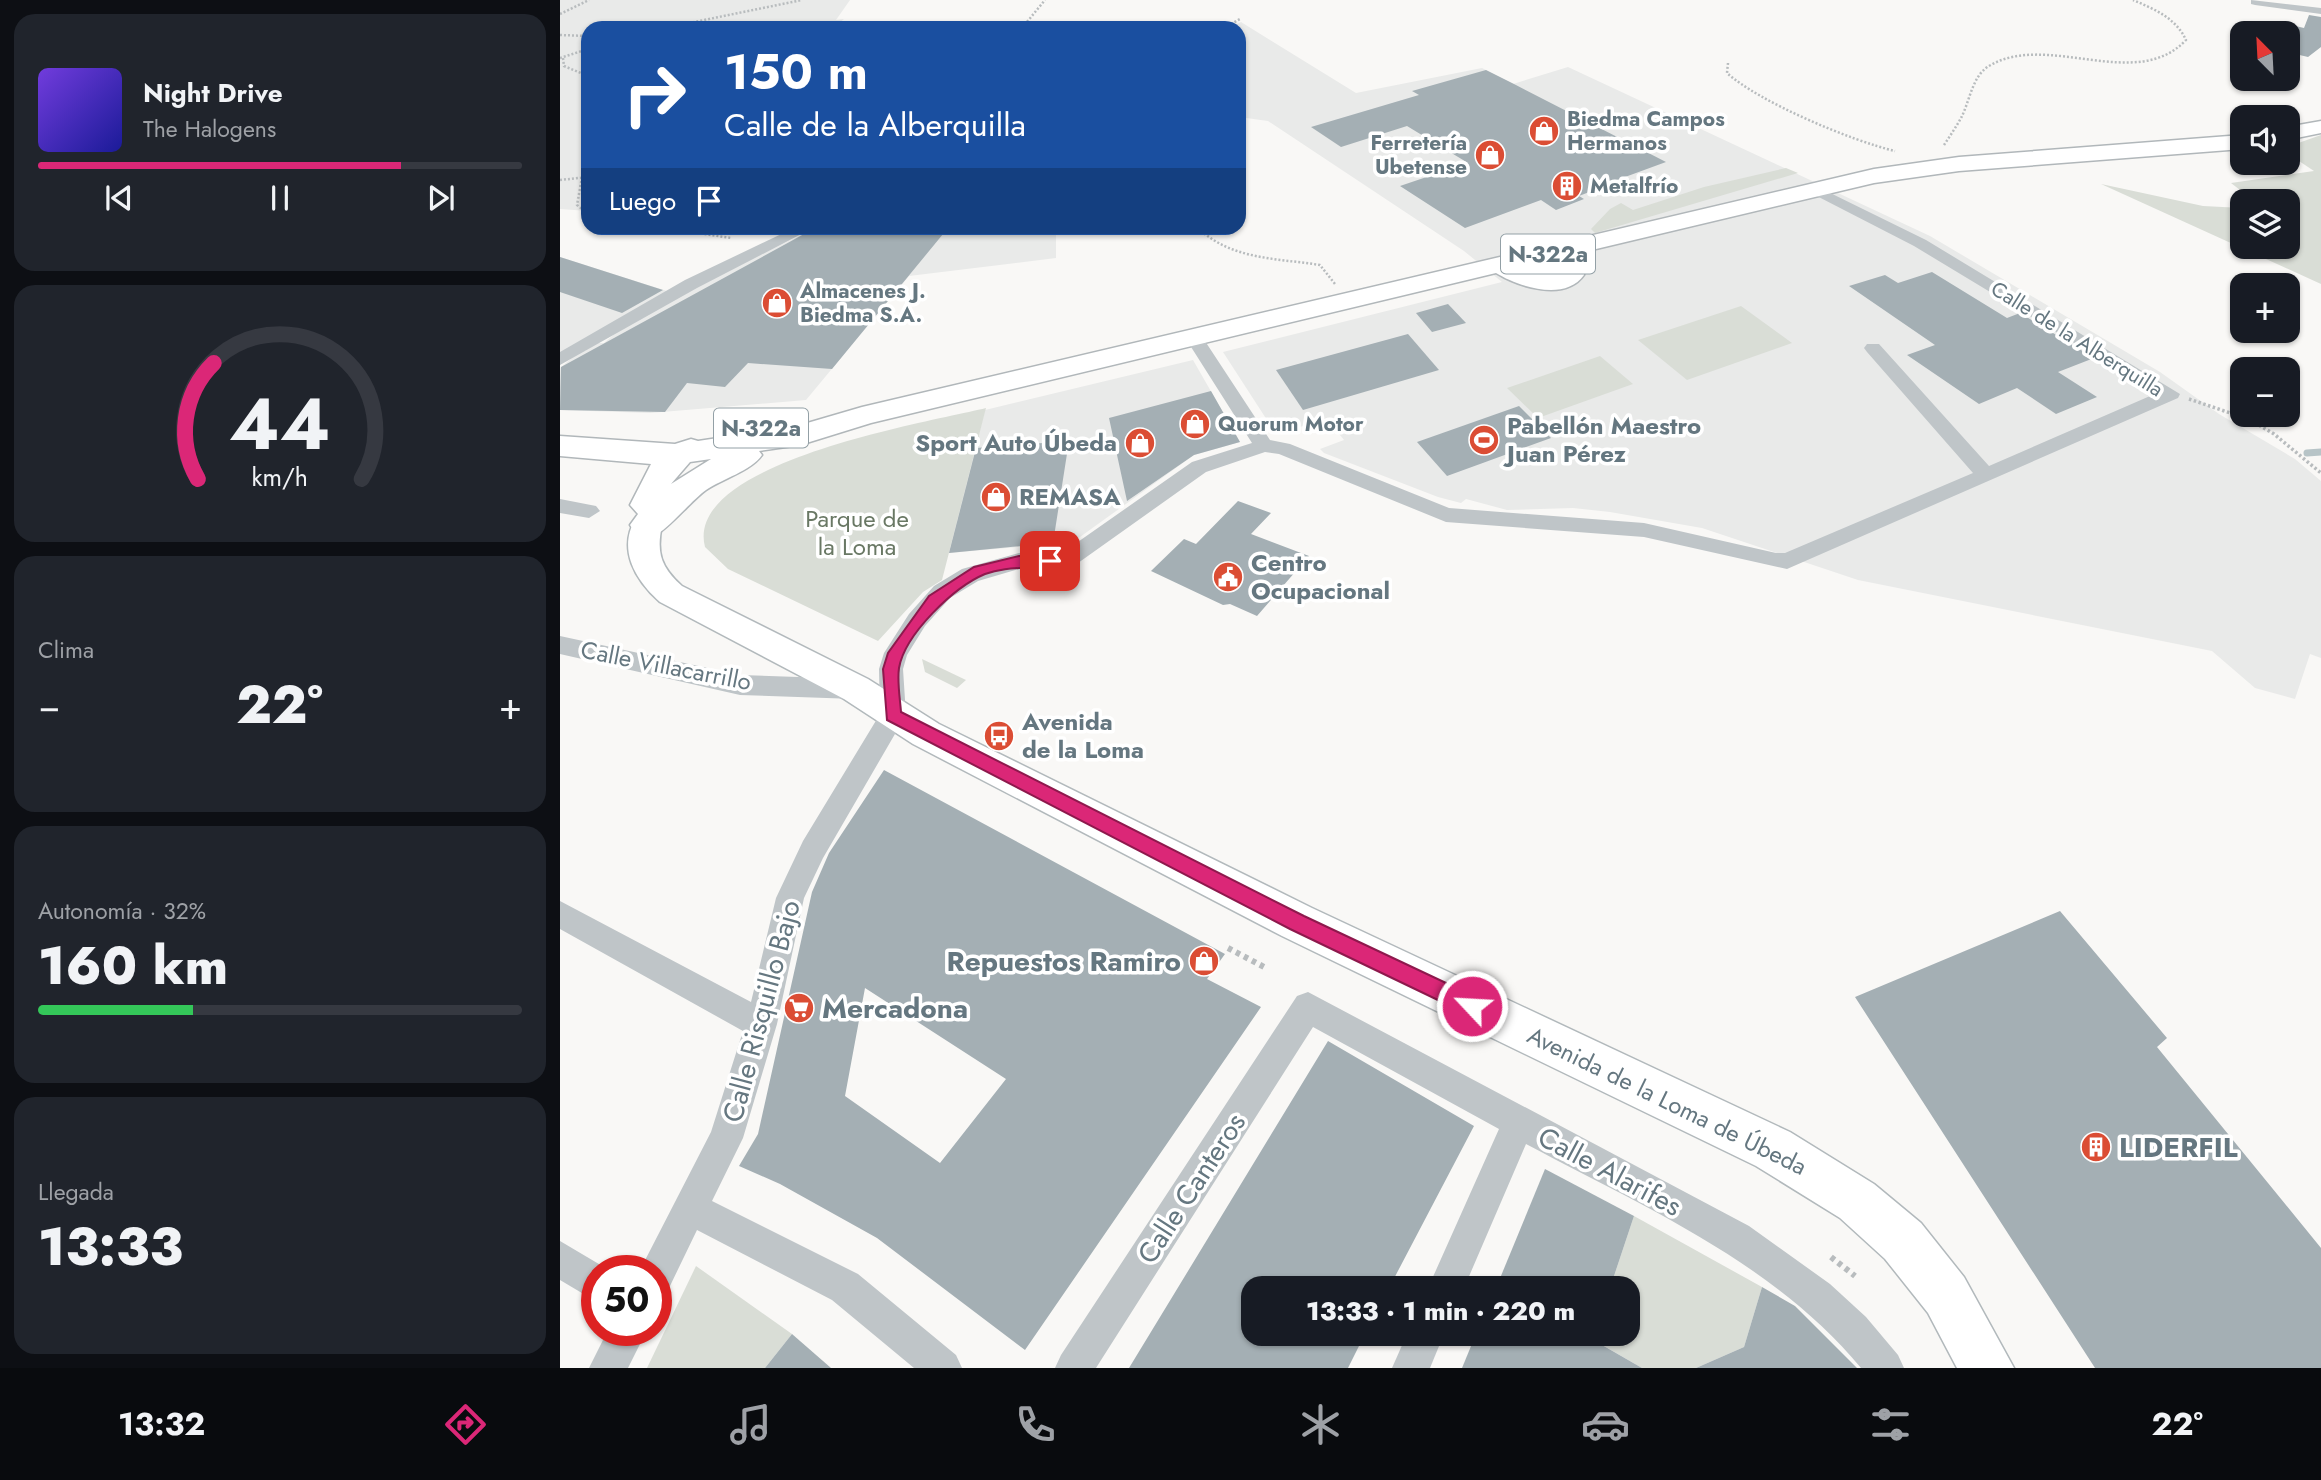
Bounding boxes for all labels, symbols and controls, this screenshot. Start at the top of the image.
north arrow [2230,21,2300,91]
map controls [2230,21,2300,427]
text: 150 m [724,37,868,107]
icon: right [609,49,700,140]
text: Night Drive [143,74,283,112]
text: Calle de la Alberquilla [724,102,1026,148]
place label: Biedma Campos Hermanos [1567,104,1725,158]
button: sound [2230,105,2300,175]
text: The Halogens [143,112,276,146]
shop icon: Biedma Campos Hermanos [1527,114,1561,148]
place label: Ferretería Ubetense [1371,128,1467,182]
shop icon: Ferretería Ubetense [1473,138,1507,172]
building icon: Metalfrío [1550,169,1584,203]
place label: Metalfrío [1590,171,1678,201]
icon: previous [100,179,138,217]
icon: pause [261,179,299,217]
icon: next [422,179,460,217]
text: Luego [609,182,676,220]
icon: arrive [690,182,728,220]
button: layers [2230,189,2300,259]
road number: N-322a [1501,234,1595,274]
button: + [2230,273,2300,343]
street label: Calle de la Alberquilla [1985,274,2169,404]
place label: Almacenes J. Biedma S.A. [799,276,926,330]
shop icon: Almacenes J. Biedma S.A. [760,286,794,320]
button: − [2230,357,2300,427]
text: 44 [229,372,331,477]
shop icon: Quorum Motor [1178,407,1212,441]
road number: N-322a [714,408,808,448]
place label: Pabellón Maestro Juan Pérez [1503,408,1701,471]
place label: Quorum Motor [1218,409,1364,439]
sports icon: Pabellón Maestro Juan Pérez [1467,423,1501,457]
place label: Sport Auto Úbeda [915,425,1117,460]
shop icon: Sport Auto Úbeda [1123,426,1157,460]
text: km/h [252,459,308,495]
place label: REMASA [1019,479,1121,514]
shop icon: REMASA [979,480,1013,514]
park label: Parque de la Loma [805,501,909,564]
pin [1020,531,1080,591]
icon: arrive [1031,542,1069,580]
place label: Centro Ocupacional [1251,545,1390,608]
public building icon: Centro Ocupacional [1211,560,1245,594]
street label: Calle Villacarrillo [578,632,754,699]
text: Clima [38,633,94,667]
text: 22° [236,667,323,743]
text: − [38,678,60,733]
text: + [499,678,522,733]
place label: Avenida de la Loma [1021,704,1144,767]
bus stop icon: Avenida de la Loma [982,719,1016,753]
text: Autonomía · 32% [38,894,206,928]
street label: Calle Risquillo Bajo [712,895,811,1127]
text: 160 km [38,928,228,1004]
place label: Repuestos Ramiro [947,941,1181,982]
shop icon: Repuestos Ramiro [1187,944,1221,978]
position arrow [1435,969,1509,1043]
place label: Mercadona [822,988,968,1029]
supermarket icon: Mercadona [782,991,816,1025]
street label: Avenida de la Loma de Úbeda [1522,1018,1813,1184]
street label: Calle Canteros [1127,1105,1256,1272]
street label: Calle Alarifes [1531,1116,1689,1226]
place label: LIDERFIL [2119,1127,2238,1168]
building icon: LIDERFIL [2079,1130,2113,1164]
text: Llegada [38,1175,114,1209]
text: 13:33 [38,1209,183,1285]
speed limit sign: 50 [581,1255,672,1346]
text: 13:33 · 1 min · 220 m [1306,1292,1575,1330]
icon: directions [441,1400,490,1449]
icon: music [726,1400,775,1449]
icon: phone [1011,1400,1060,1449]
icon: climate [1296,1400,1345,1449]
icon: car [1581,1400,1630,1449]
icon: filters [1866,1400,1915,1449]
text: 13:32 [118,1401,205,1447]
text: 22° [2151,1401,2203,1447]

